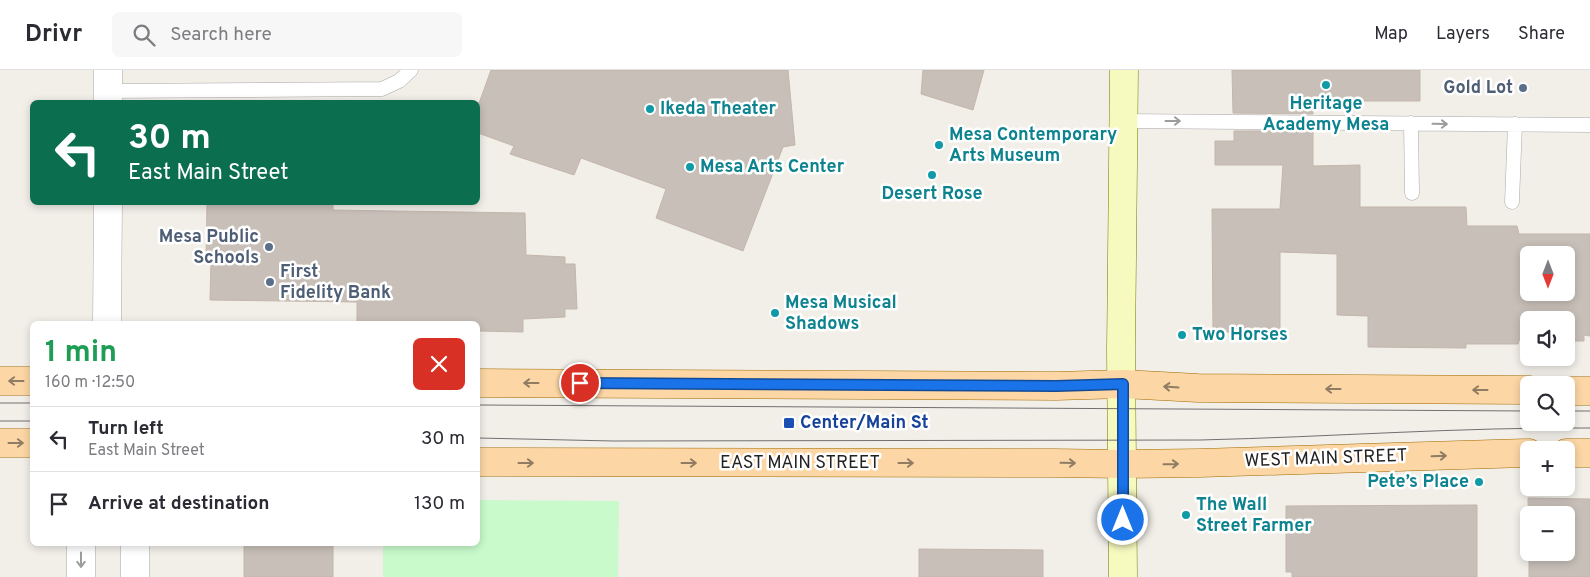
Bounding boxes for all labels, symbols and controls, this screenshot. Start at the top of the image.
search box [112,12,462,57]
text: Drivr [25,20,82,50]
icon: search [130,21,158,49]
text: Search here [170,23,272,47]
text: Map [1374,23,1408,46]
text: Layers [1436,23,1490,46]
text: Share [1518,23,1565,46]
place label: Gold Lot [1443,77,1513,100]
marker: Heritage Academy Mesa [1320,79,1332,91]
marker: Gold Lot [1517,82,1529,94]
place label: Heritage Academy Mesa [1263,93,1389,137]
place label: Ikeda Theater [660,98,777,121]
marker: Ikeda Theater [644,103,656,115]
one-way arrow [1164,116,1180,126]
text: 30 m [128,117,211,161]
one-way arrow [1432,119,1448,129]
icon: left [45,120,110,185]
place label: Mesa Contemporary Arts Museum [949,124,1117,168]
marker: Mesa Contemporary Arts Museum [933,139,945,151]
place label: Mesa Arts Center [700,156,845,179]
text: East Main Street [128,160,289,187]
marker: Mesa Arts Center [684,161,696,173]
marker: Desert Rose [926,169,938,181]
place label: Desert Rose [882,183,982,206]
place label: Mesa Public Schools [159,226,259,270]
marker: Mesa Public Schools [263,241,275,253]
north arrow [1520,246,1575,301]
map controls [1520,246,1575,561]
place label: First Fidelity Bank [280,261,391,305]
marker: First Fidelity Bank [264,276,276,288]
place label: Mesa Musical Shadows [785,292,897,336]
marker: Mesa Musical Shadows [769,307,781,319]
button: sound [1520,311,1575,366]
place label: Two Horses [1192,324,1288,347]
marker: Two Horses [1176,329,1188,341]
text: 1 min [45,335,117,372]
button: close [413,338,465,390]
pin [559,362,601,404]
icon: arrive [566,369,594,397]
text: 160 m · 12:50 [45,373,135,393]
one-way arrow [9,376,25,386]
button: search [1520,376,1575,431]
one-way arrow [524,378,540,388]
one-way arrow [1163,382,1179,391]
one-way arrow [1325,384,1342,394]
one-way arrow [1472,385,1488,395]
place label: Center/Main St [800,412,929,435]
marker: Center/Main St [782,416,796,430]
text: Turn left [88,417,164,441]
icon: left [45,425,73,453]
text: 30 m [421,427,465,451]
one-way arrow [8,438,24,448]
text: East Main Street [88,441,205,461]
button: + [1520,441,1575,496]
street label: WEST MAIN STREET [1244,445,1408,473]
one-way arrow [1430,451,1446,460]
street label: EAST MAIN STREET [720,452,880,475]
one-way arrow [518,458,534,468]
one-way arrow [680,458,696,468]
one-way arrow [897,458,913,468]
one-way arrow [1060,458,1076,468]
one-way arrow [1163,459,1179,469]
place label: Pete’s Place [1367,471,1469,494]
marker: Pete’s Place [1473,476,1485,488]
icon: arrive [45,490,73,518]
text: Arrive at destination [88,492,269,516]
text: 130 m [414,492,465,516]
position arrow [1096,493,1148,545]
place label: The Wall Street Farmer [1196,494,1312,538]
button: − [1520,506,1575,561]
marker: The Wall Street Farmer [1180,509,1192,521]
one-way arrow [76,552,86,568]

